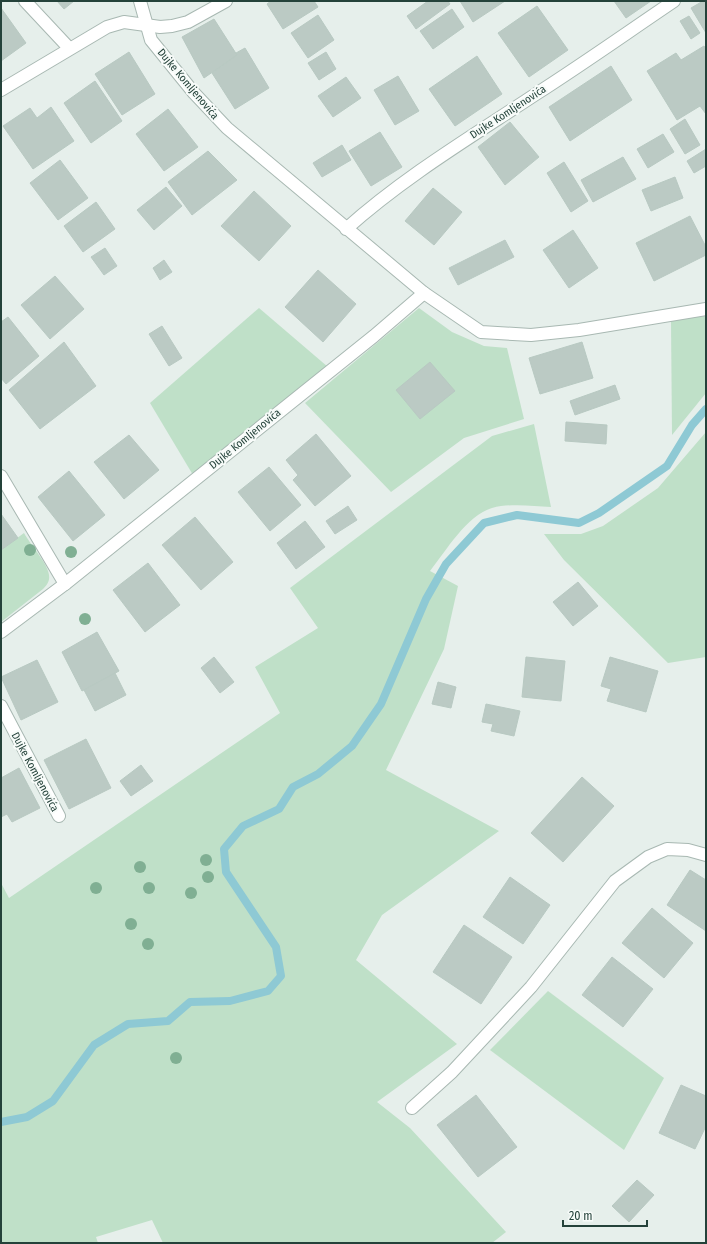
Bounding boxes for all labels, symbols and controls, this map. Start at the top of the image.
street label: Dujke Komljenovića [155,46,221,122]
street label: Dujke Komljenovića [467,83,549,141]
street label: Dujke Komljenovića [207,406,283,472]
street label: Dujke Komljenovića [9,730,61,814]
scale bar [563,1202,647,1228]
text: 20 m [569,1209,593,1223]

